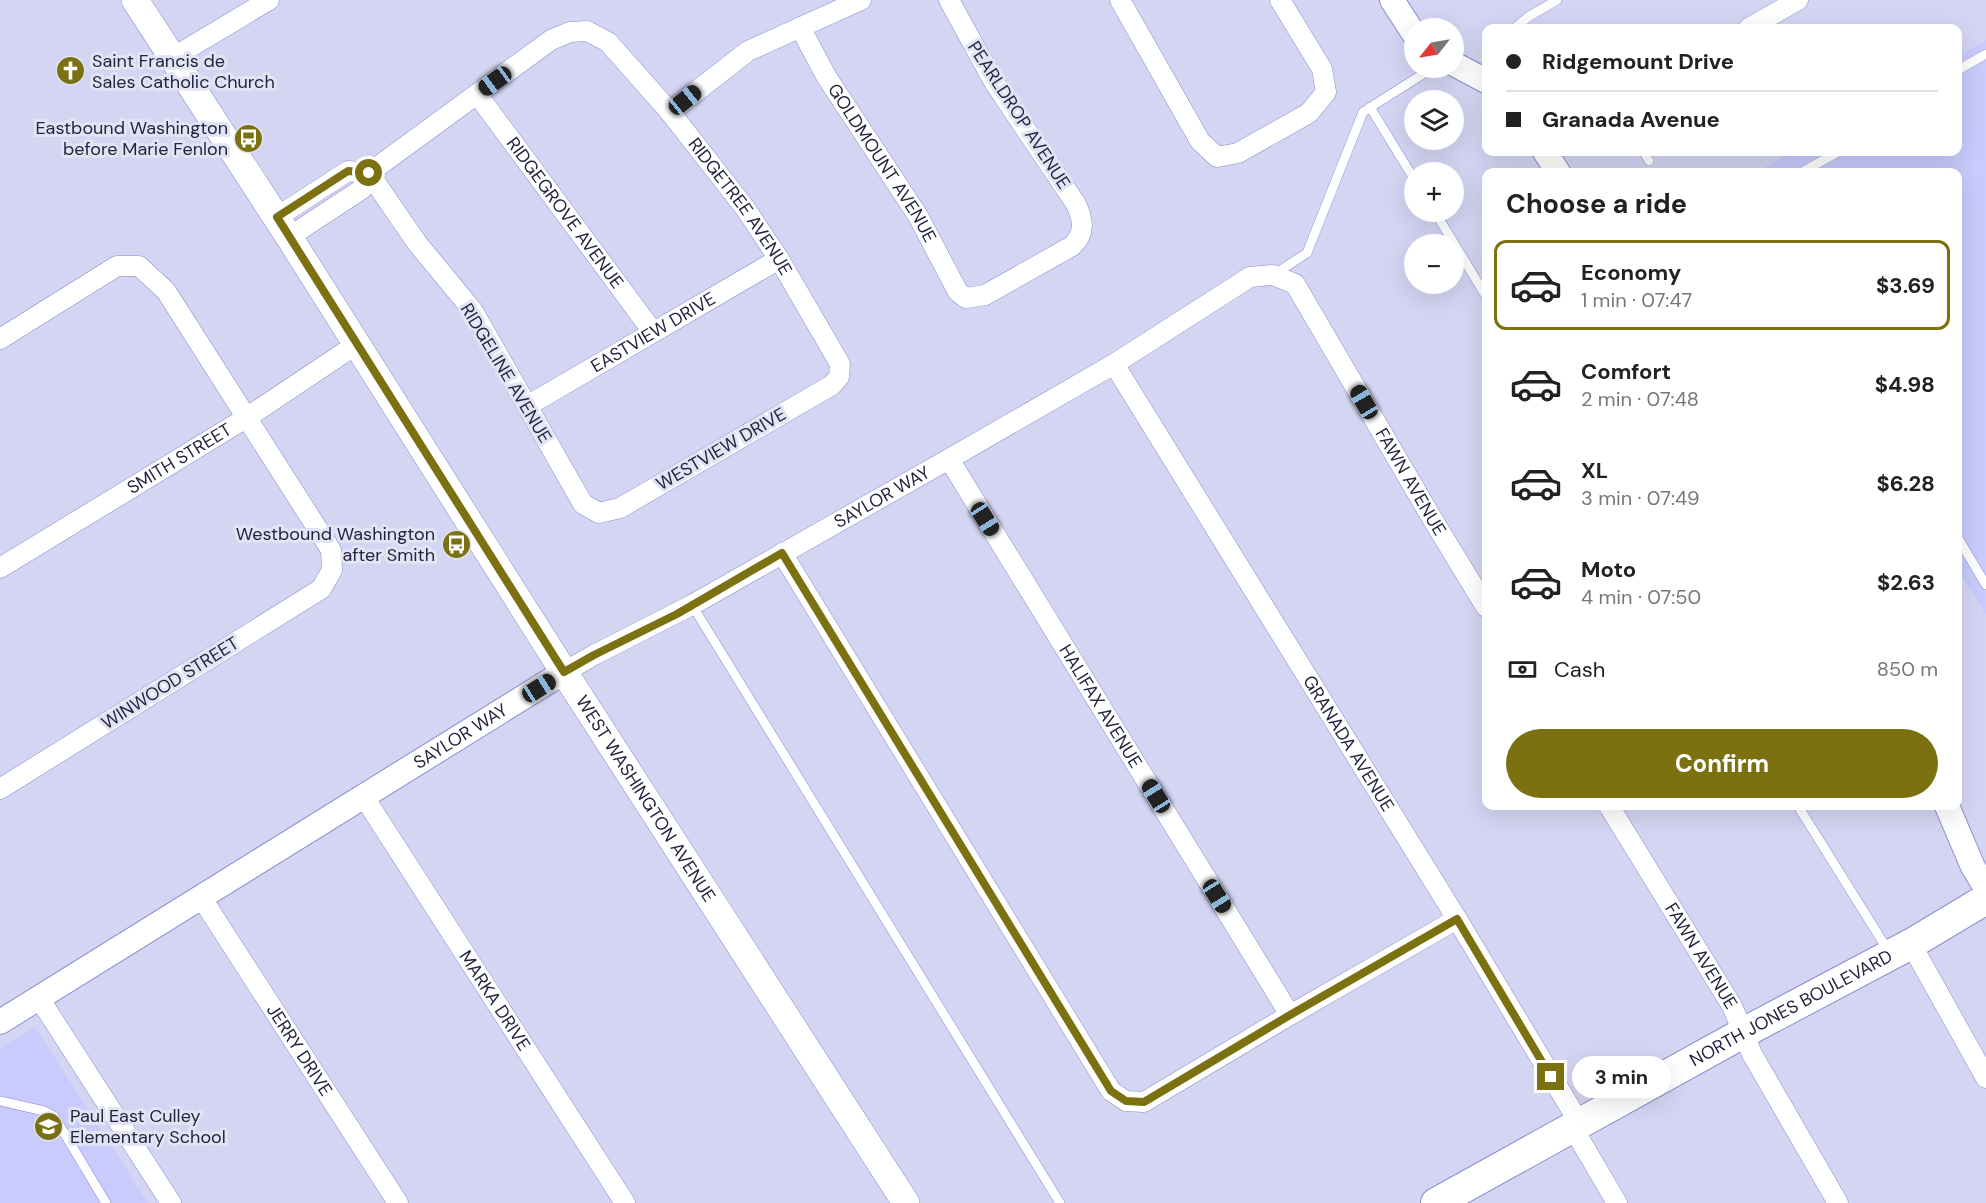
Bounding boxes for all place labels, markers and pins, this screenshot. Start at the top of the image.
place label: Saint Francis de Sales Catholic Church [92,49,275,94]
church icon: Saint Francis de Sales Catholic Church [55,55,87,87]
place label: Eastbound Washington before Marie Fenlon [35,116,228,161]
bus stop icon: Eastbound Washington before Marie Fenlon [233,122,265,154]
place label: Westbound Washington after Smith [236,522,435,567]
bus stop icon: Westbound Washington after Smith [440,528,472,560]
place label: Paul East Culley Elementary School [70,1104,226,1149]
school or university icon: Paul East Culley Elementary School [33,1110,65,1142]

